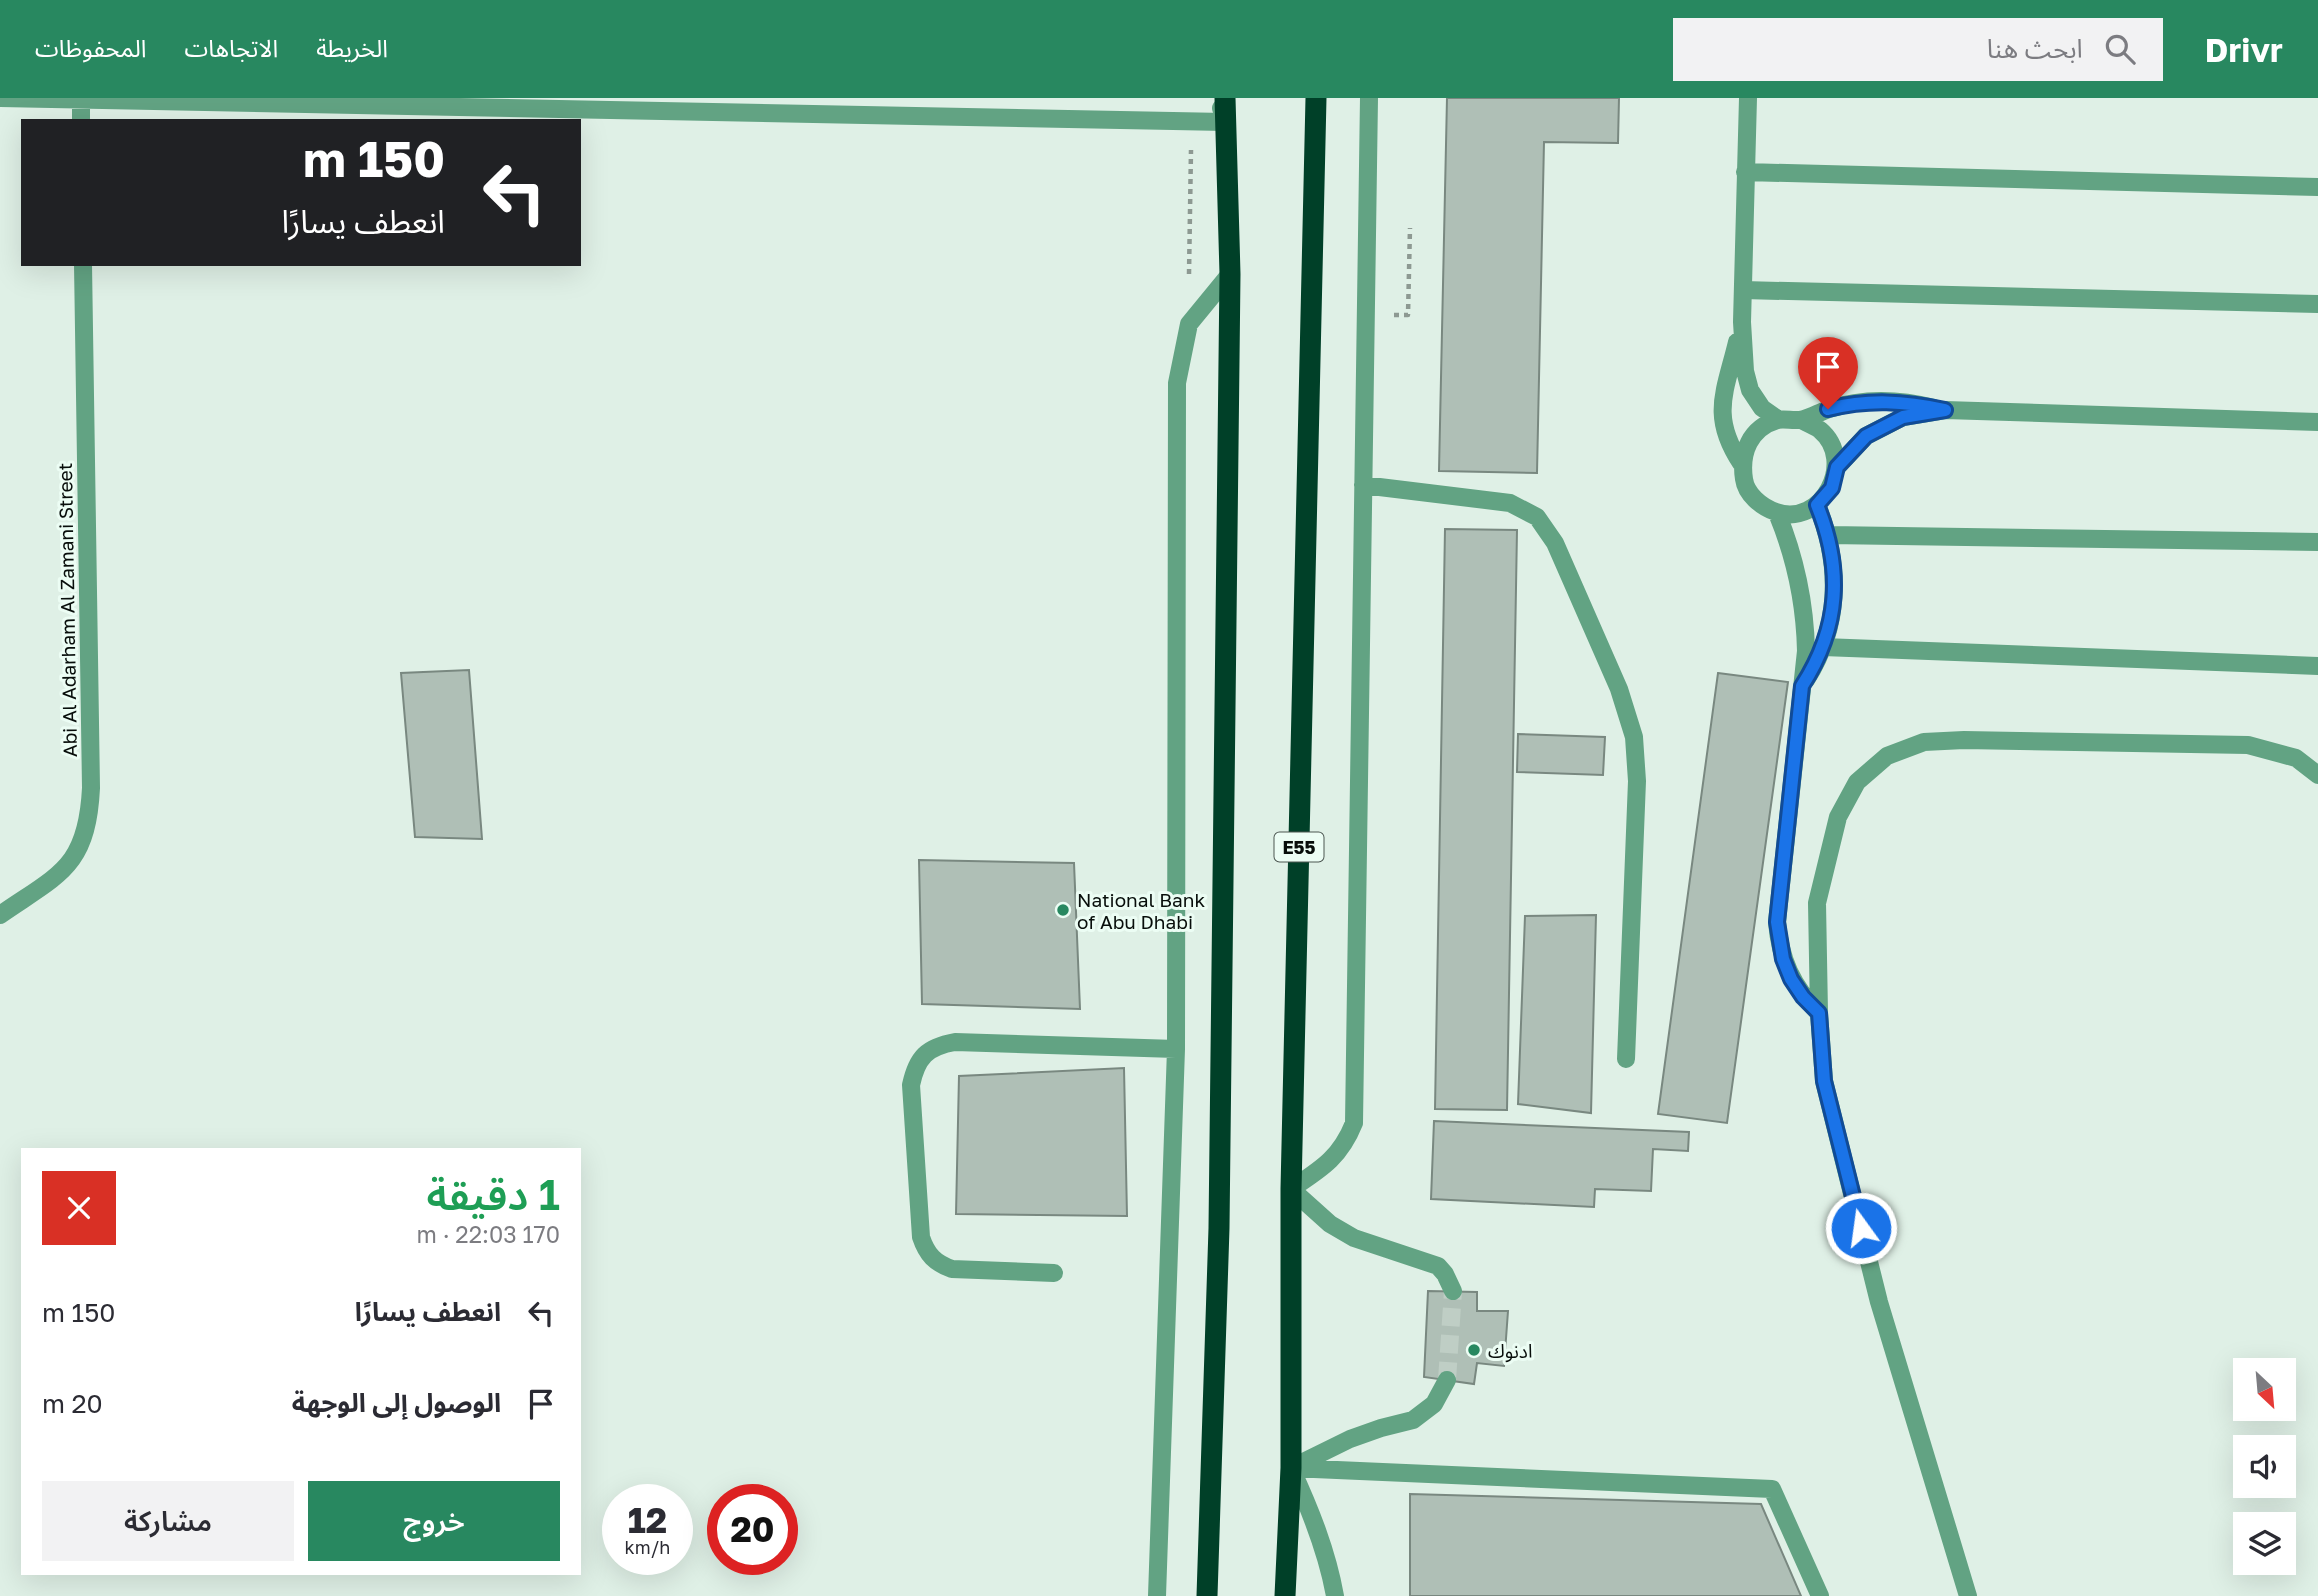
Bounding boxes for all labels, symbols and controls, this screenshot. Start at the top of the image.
search box [1673,18,2163,81]
icon: search [2101,30,2139,68]
text: Drivr [2205,30,2283,69]
text: المحفوظات [35,33,146,62]
text: الاتجاهات [184,33,278,62]
text: الخريطة [316,33,388,62]
text: ابحث هنا [1987,33,2083,64]
text: 150 m [303,129,445,188]
icon: left [469,147,560,238]
text: انعطف يسارًا [282,202,445,240]
pin [1798,337,1858,409]
icon: arrive [1809,348,1847,386]
street label: Abi Al Adarham Al Zamani Street [53,463,81,757]
road number: E55 [1274,832,1324,862]
place label: National Bank of Abu Dhabi [1077,888,1205,933]
marker: National Bank of Abu Dhabi [1055,902,1071,918]
text: 1 دقيقة [426,1169,560,1219]
button: close [42,1171,116,1245]
position arrow [1824,1191,1898,1265]
text: 170 m · 22:03 [417,1220,560,1248]
icon: left [522,1294,560,1332]
text: انعطف يسارًا [355,1296,501,1327]
text: 150 m [42,1297,115,1328]
place label: ادنوك [1488,1339,1532,1363]
marker: ادنوك [1466,1342,1482,1358]
north arrow [2233,1358,2296,1421]
map controls [2233,1358,2296,1575]
icon: arrive [522,1385,560,1423]
text: الوصول إلى الوجهة [292,1387,501,1418]
text: 20 m [42,1388,103,1419]
button: sound [2233,1435,2296,1498]
button: مشاركة [42,1481,294,1561]
button: خروج [308,1481,560,1561]
speed limit sign: 20 [707,1484,798,1575]
text: 12 [628,1499,667,1541]
button: layers [2233,1512,2296,1575]
text: km/h [625,1536,670,1558]

